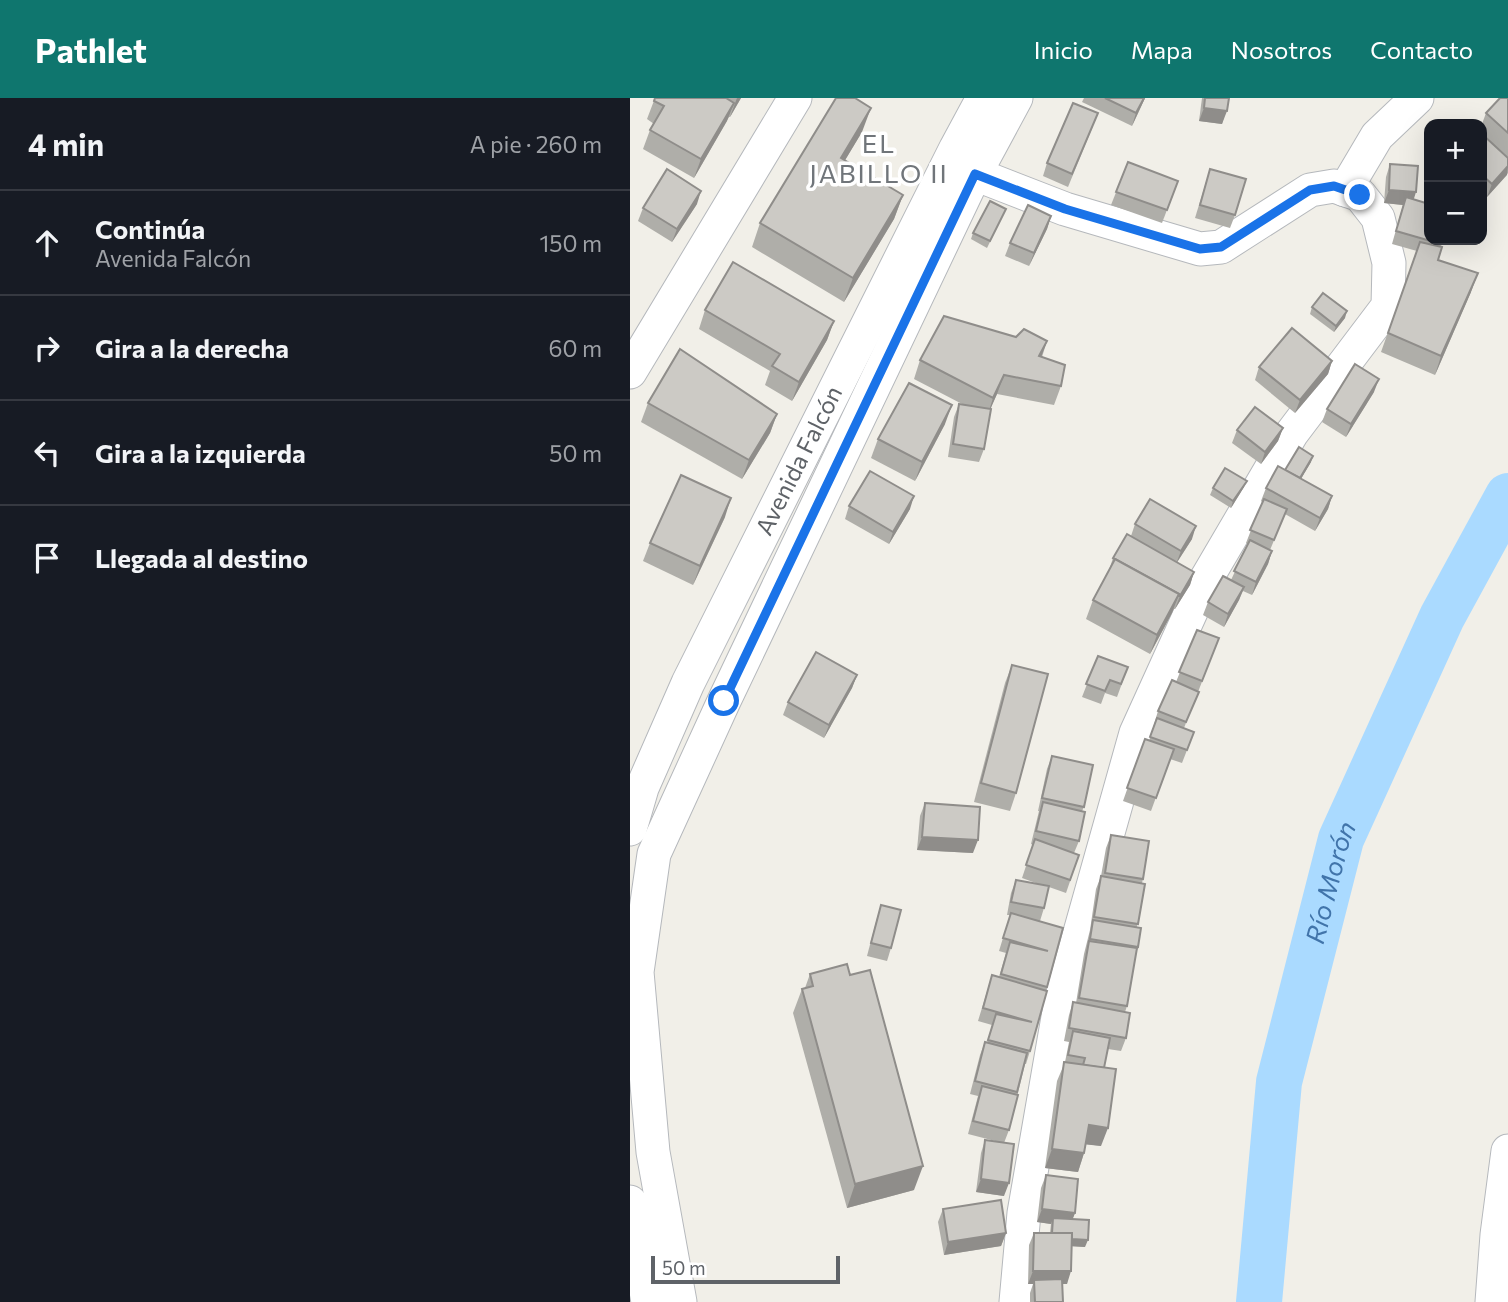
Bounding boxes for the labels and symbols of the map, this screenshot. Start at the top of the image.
district label: EL JABILLO II [809,127,949,188]
route end [1344,179,1375,210]
street label: Avenida Falcón [749,381,848,539]
route start [708,685,739,716]
water label: Río Morón [1298,816,1361,947]
scale bar [651,1253,840,1285]

